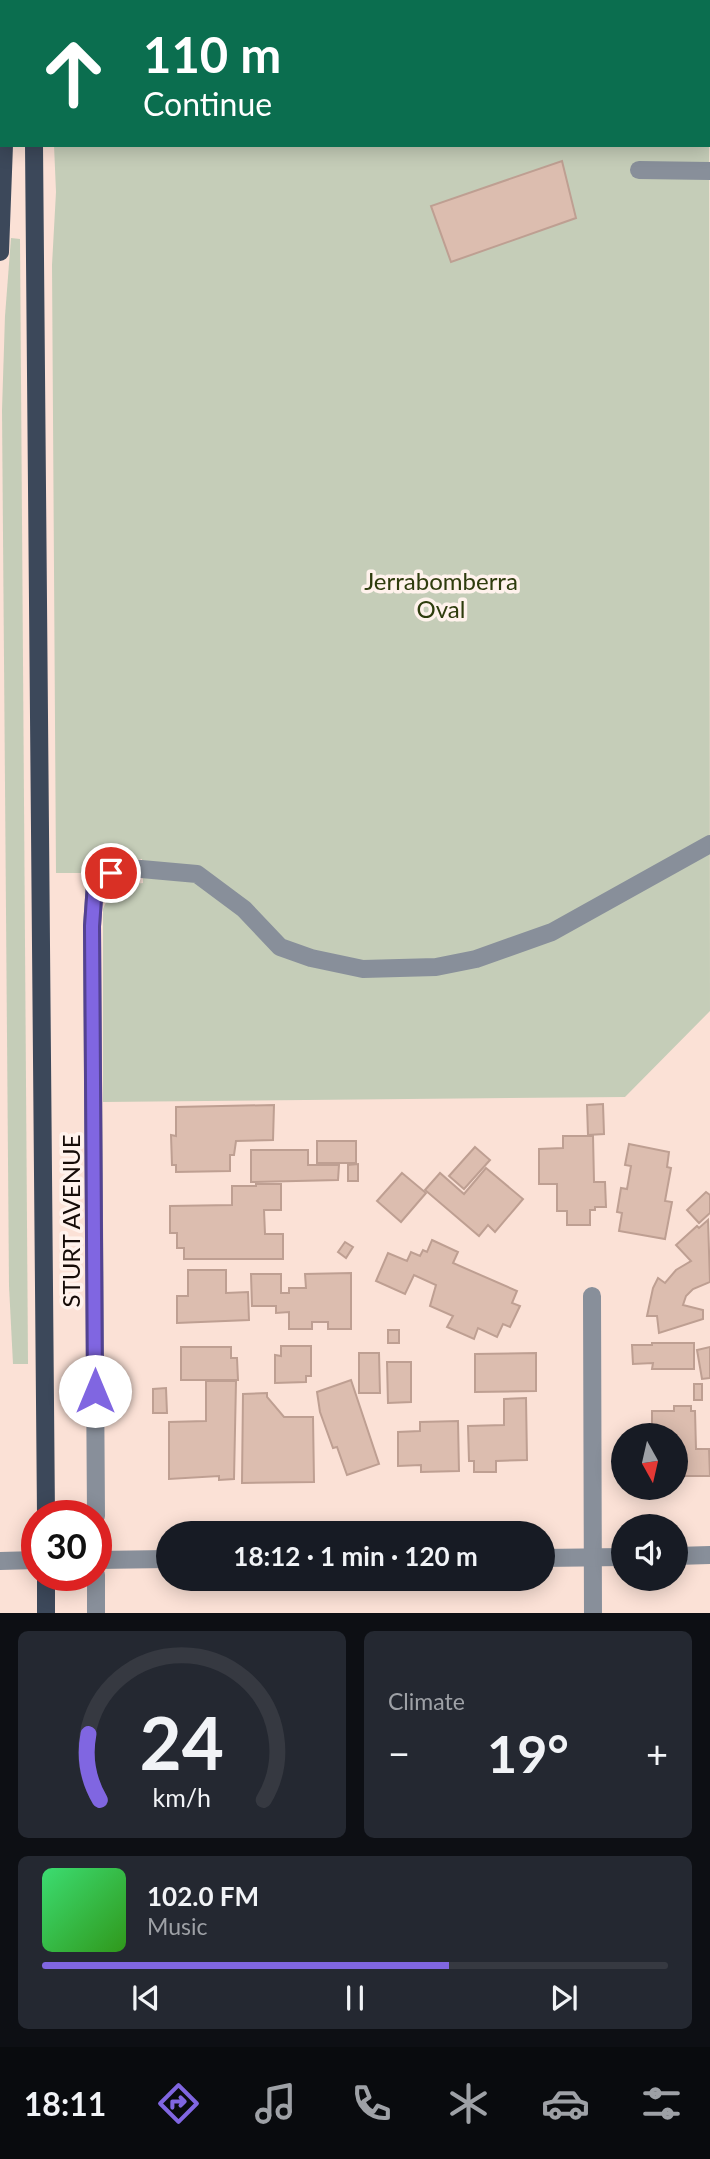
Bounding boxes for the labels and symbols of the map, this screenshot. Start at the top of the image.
park label: Jerrabomberra Oval [364,566,518,623]
pin [81,843,141,903]
street label: STURT AVENUE [56,1134,85,1308]
position arrow [58,1354,132,1428]
north arrow [611,1423,688,1500]
speed limit sign: 30 [21,1500,112,1591]

